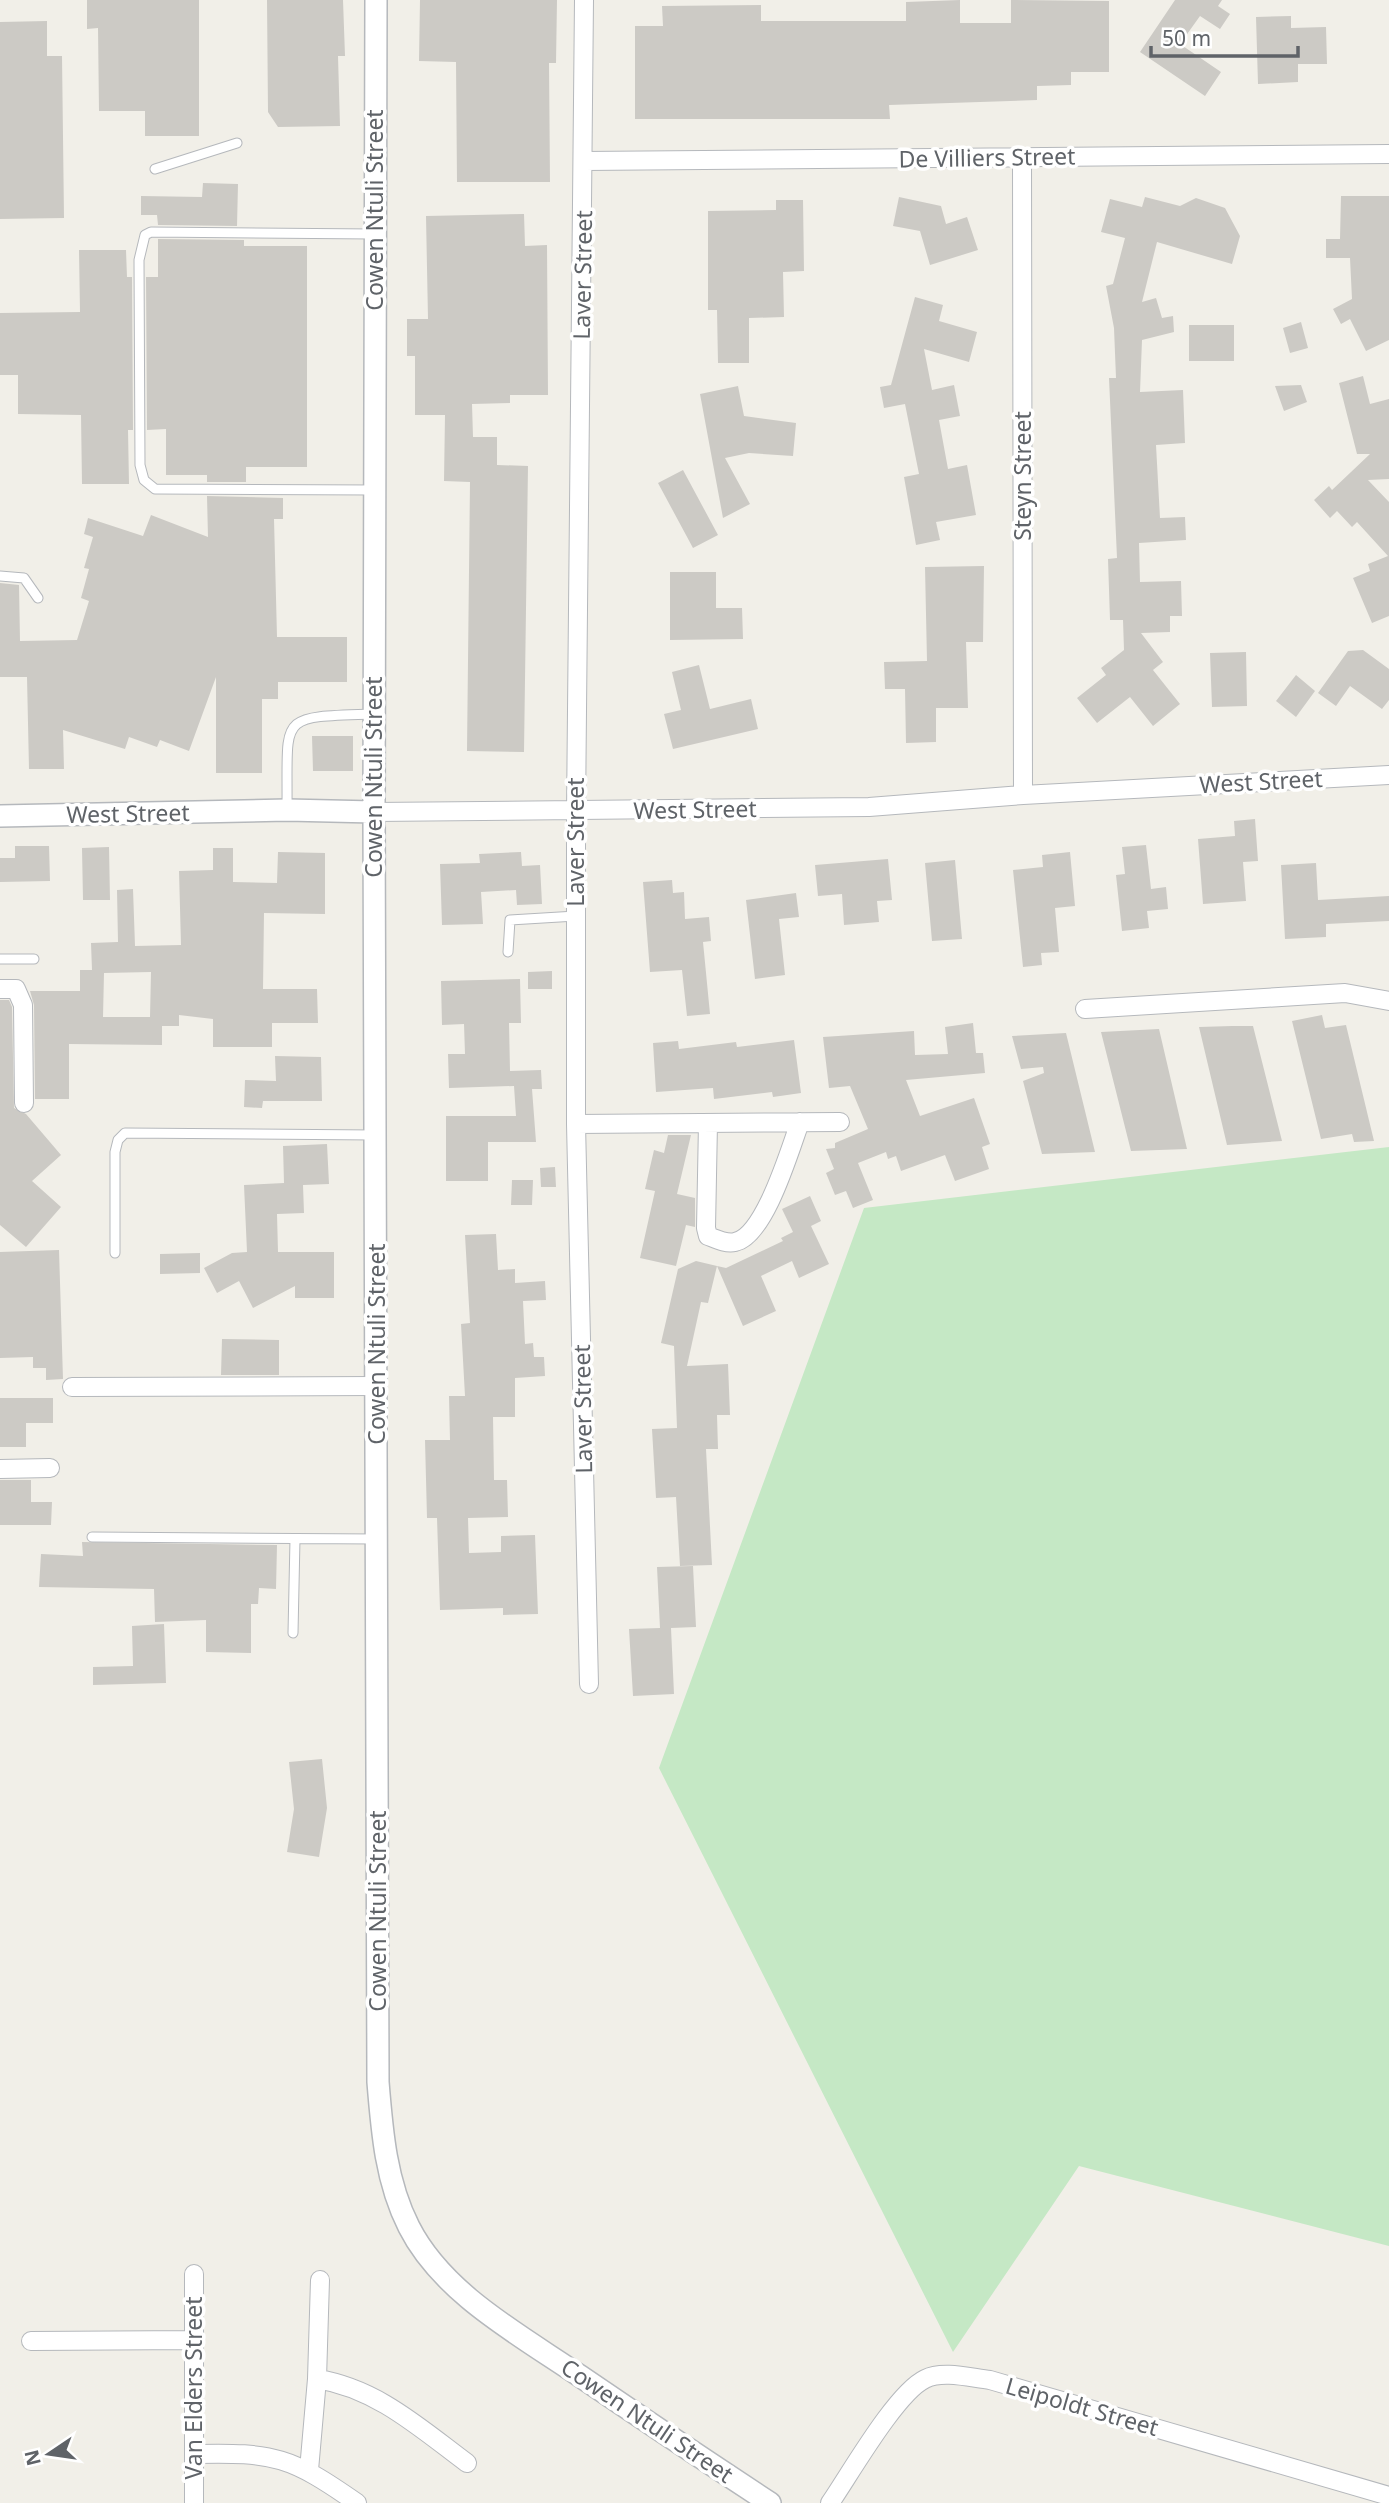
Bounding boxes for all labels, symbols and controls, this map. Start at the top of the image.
scale bar [1151,14,1298,58]
text: 50 m [1162,24,1211,52]
street label: Cowen Ntuli Street [358,109,390,311]
street label: De Villiers Street [898,139,1076,175]
street label: Laver Street [565,210,599,340]
street label: Steyn Street [1006,411,1038,541]
street label: Cowen Ntuli Street [357,676,389,878]
street label: West Street [1198,762,1323,800]
street label: Laver Street [559,777,591,907]
street label: West Street [633,792,757,826]
street label: West Street [66,796,190,830]
street label: Cowen Ntuli Street [360,1243,392,1445]
street label: Laver Street [565,1344,599,1474]
street label: Cowen Ntuli Street [361,1810,393,2012]
street label: Van Elders Street [177,2297,209,2480]
street label: Cowen Ntuli Street [555,2351,740,2490]
street label: Leipoldt Street [1002,2369,1162,2443]
north arrow [14,2419,84,2489]
text: N [18,2447,47,2468]

